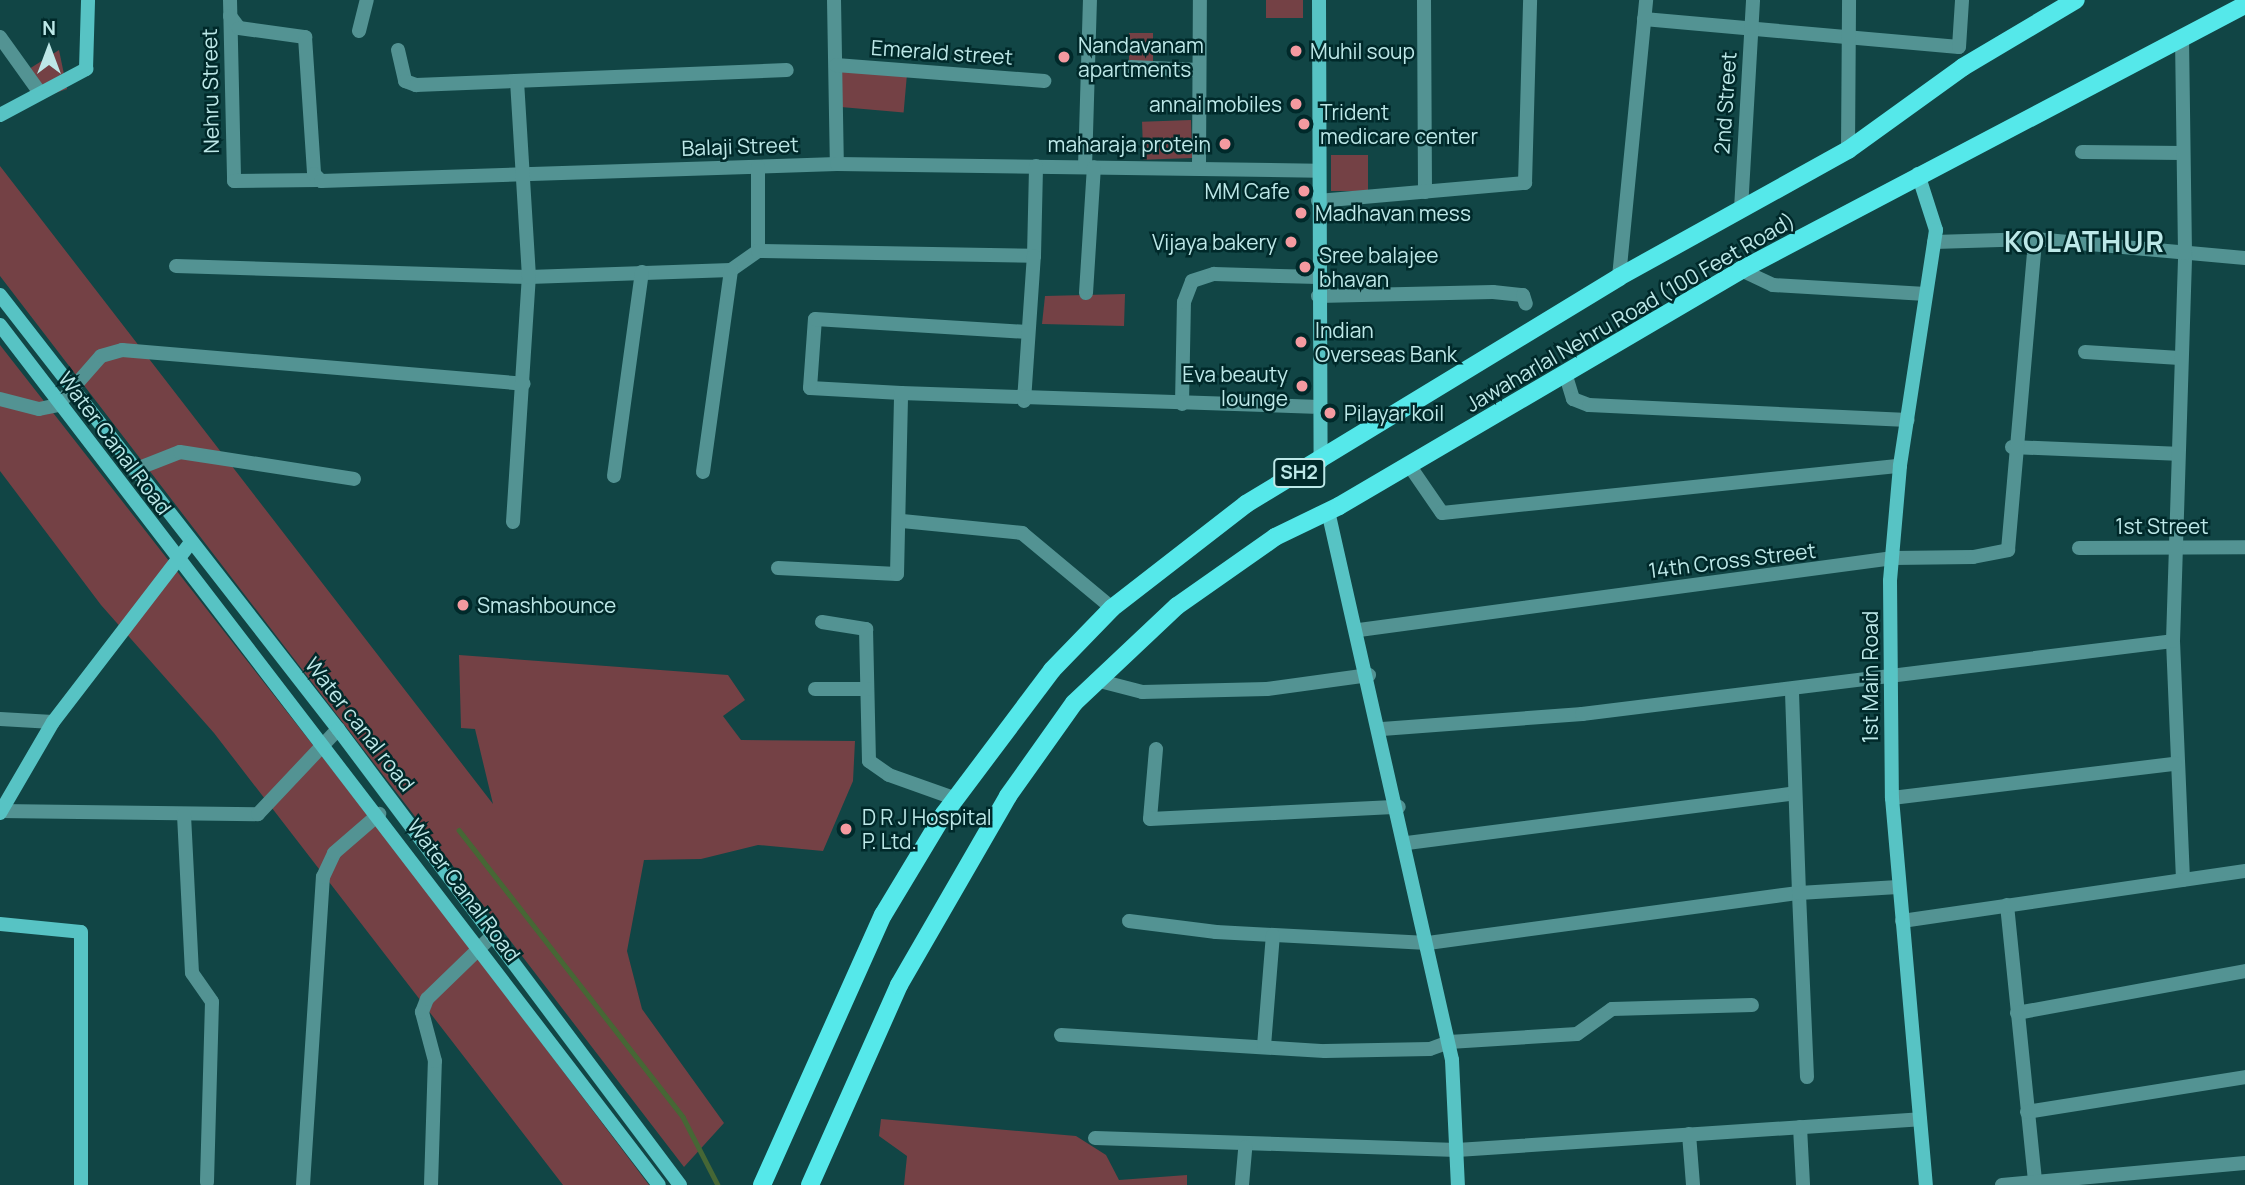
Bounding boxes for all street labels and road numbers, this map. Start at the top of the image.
street label: Nehru Street [196,28,224,154]
street label: Emerald street [870,34,1014,70]
street label: 2nd Street [1709,51,1741,155]
street label: Balaji Street [681,131,799,161]
street label: Jawaharlal Nehru Road (100 Feet Road) [1461,207,1799,417]
street label: Water Canal Road [53,367,177,519]
road number: SH2 [1273,458,1325,488]
street label: 1st Street [2115,513,2209,539]
street label: 14th Cross Street [1647,537,1817,583]
street label: 1st Main Road [1857,611,1883,743]
street label: Water canal road [300,652,420,796]
street label: Water Canal Road [402,814,526,966]

